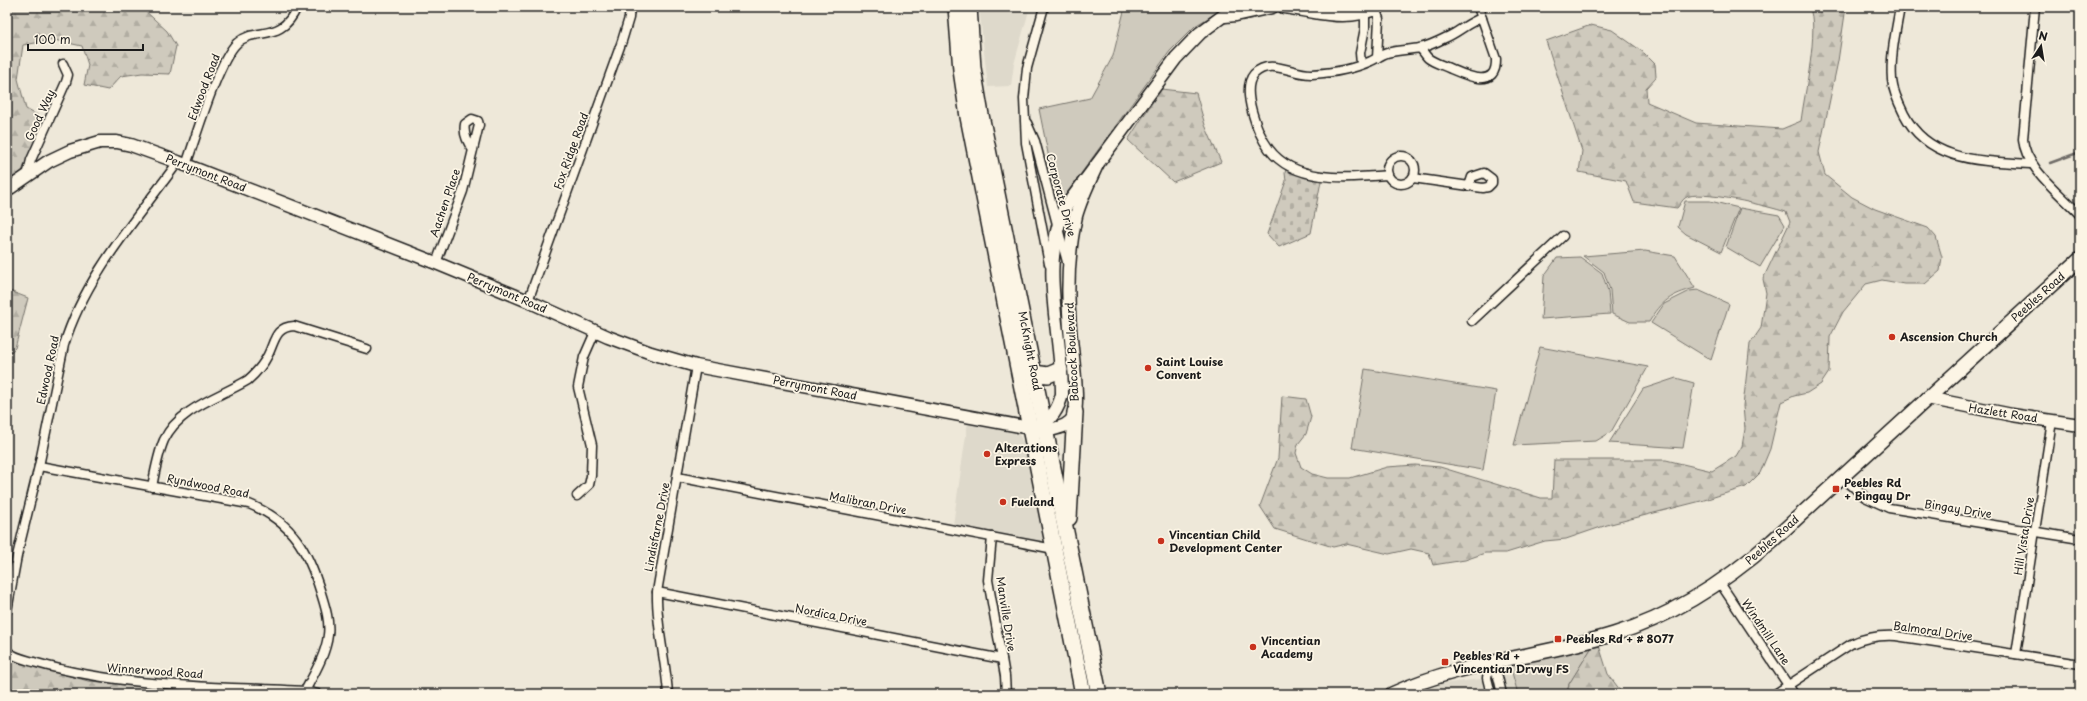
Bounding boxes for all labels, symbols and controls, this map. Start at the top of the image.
scale bar [28,26,143,52]
north arrow [2021,26,2061,66]
text: N [2037,27,2049,45]
text: 100 m [34,30,71,48]
street label: Edwood Road [183,51,224,123]
street label: Good Way [20,86,59,143]
street label: Fox Ridge Road [549,110,592,192]
street label: Perrymont Road [163,149,249,196]
street label: Corporate Drive [1042,151,1081,238]
street label: Aachen Place [425,166,464,239]
street label: Perrymont Road [465,268,550,317]
street label: Peebles Road [2007,268,2068,326]
street label: Babcock Boulevard [1060,302,1083,402]
street label: McKnight Road [1014,310,1047,393]
place label: Ascension Church [1899,328,1998,345]
marker: Ascension Church [1887,332,1897,342]
street label: Edwood Road [32,334,63,406]
place label: Saint Louise Convent [1156,353,1223,383]
marker: Saint Louise Convent [1143,363,1153,373]
street label: Perrymont Road [772,371,858,404]
street label: Hazlett Road [1967,399,2039,426]
place label: Alterations Express [995,439,1057,469]
marker: Alterations Express [982,449,992,459]
street label: Ryndwood Road [165,469,251,502]
place label: Peebles Rd + Bingay Dr [1844,474,1911,504]
street label: Lindisfarne Drive [640,481,674,573]
marker: Peebles Rd + Bingay Dr [1831,484,1841,494]
street label: Malibran Drive [828,487,909,518]
place label: Fueland [1011,493,1055,510]
street label: Bingay Drive [1923,495,1993,522]
street label: Hill Vista Drive [2009,495,2038,576]
marker: Fueland [998,497,1008,507]
street label: Peebles Road [1741,511,1802,569]
place label: Vincentian Child Development Center [1169,526,1282,556]
marker: Vincentian Child Development Center [1156,536,1166,546]
street label: Manville Drive [992,575,1021,653]
street label: Windmill Lane [1738,595,1795,668]
street label: Nordica Drive [793,599,869,630]
street label: Balmoral Drive [1892,617,1974,645]
place label: Peebles Rd + # 8077 [1566,630,1674,647]
place label: Vincentian Academy [1260,632,1321,662]
marker: Peebles Rd + # 8077 [1553,634,1563,644]
marker: Vincentian Academy [1248,642,1258,652]
place label: Peebles Rd + Vincentian Drvwy FS [1453,647,1569,677]
marker: Peebles Rd + Vincentian Drvwy FS [1440,657,1450,667]
street label: Winnerwood Road [106,659,204,682]

